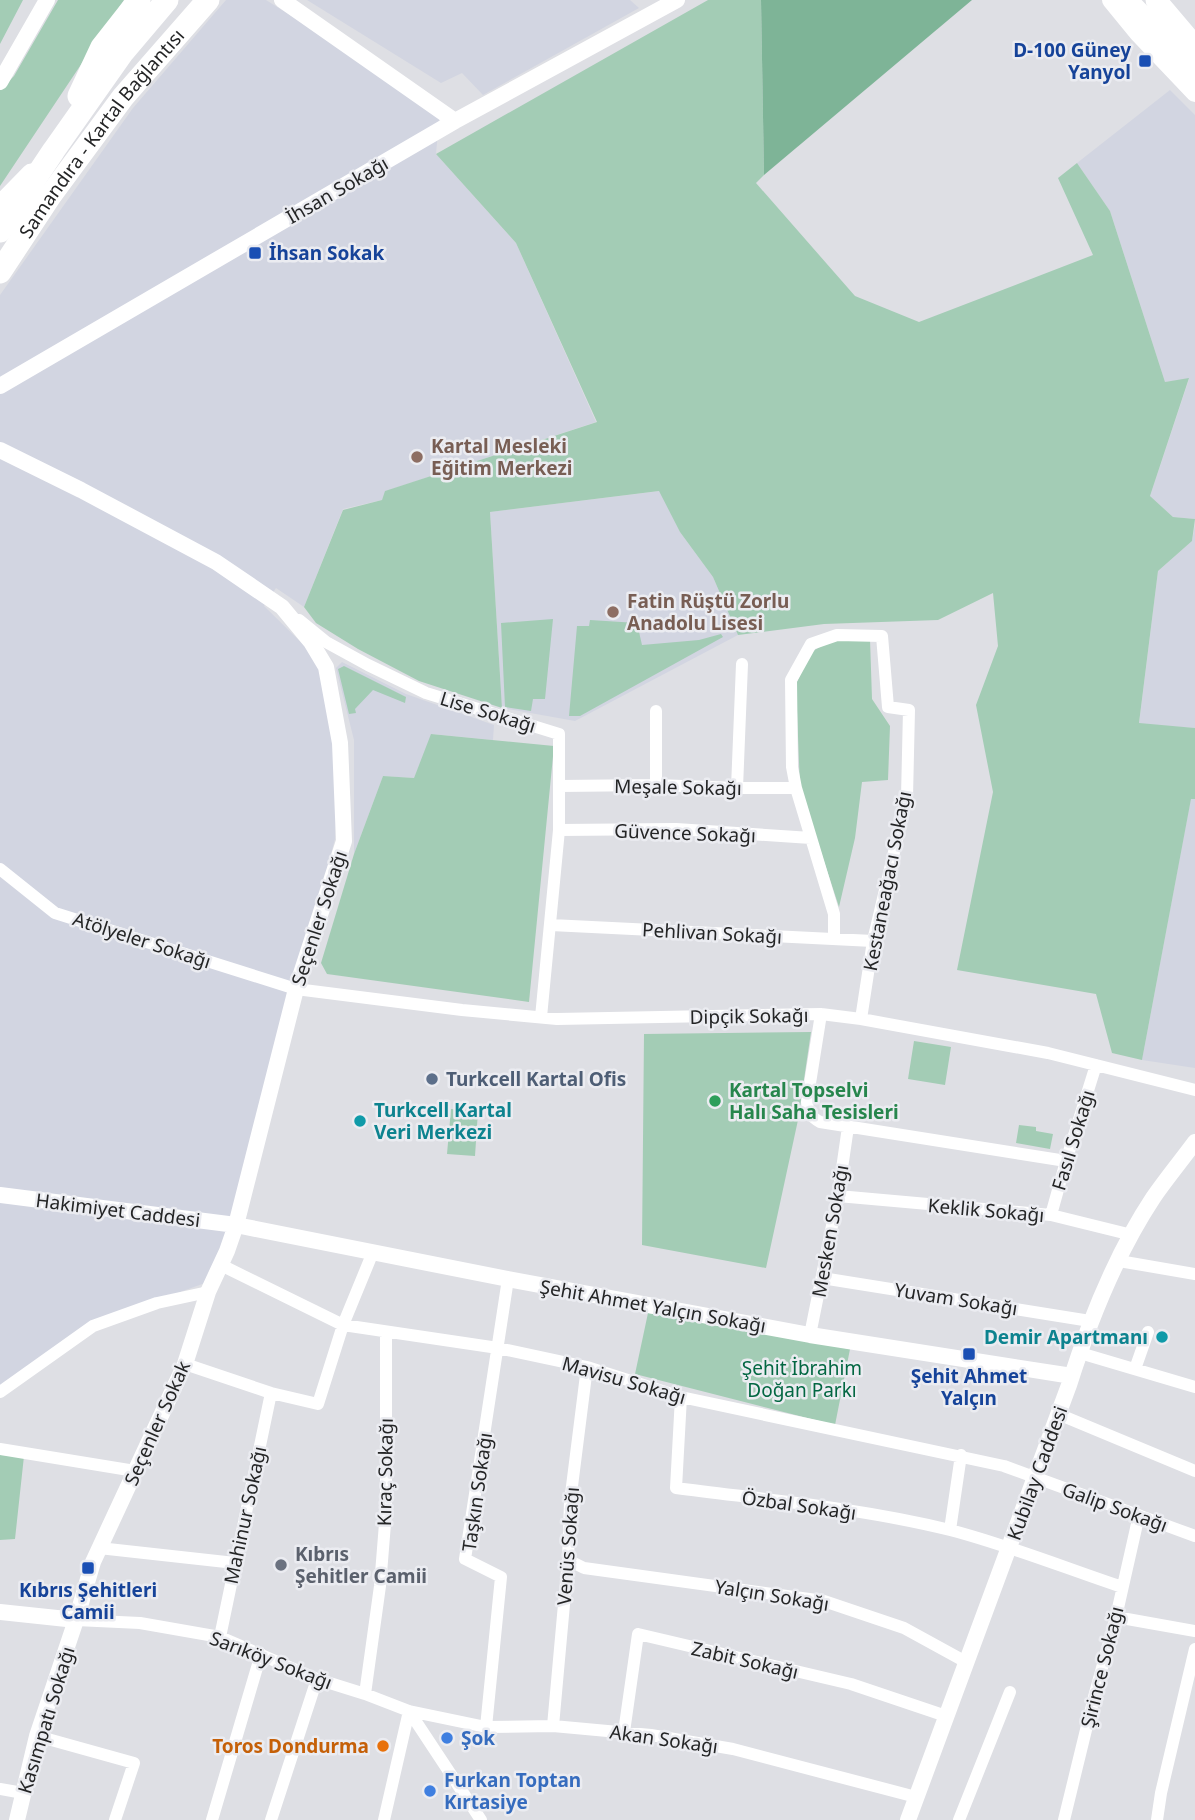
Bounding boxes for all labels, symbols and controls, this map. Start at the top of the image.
street label: Samandıra - Kartal Bağlantısı [13,23,190,243]
place label: D-100 Güney Yanyol [1013,37,1131,85]
marker: D-100 Güney Yanyol [1137,53,1153,69]
street label: İhsan Sokağı [281,150,393,230]
place label: İhsan Sokak [269,240,384,266]
marker: İhsan Sokak [247,245,263,261]
place label: Kartal Mesleki Eğitim Merkezi [431,433,572,481]
marker: Kartal Mesleki Eğitim Merkezi [409,449,425,465]
place label: Fatin Rüştü Zorlu Anadolu Lisesi [627,588,789,636]
marker: Fatin Rüştü Zorlu Anadolu Lisesi [605,604,621,620]
street label: Lise Sokağı [437,685,539,739]
street label: Meşale Sokağı [614,773,742,801]
street label: Kestaneağacı Sokağı [857,789,917,973]
street label: Güvence Sokağı [614,818,756,848]
street label: Seçenler Sokağı [285,847,353,989]
street label: Atölyeler Sokağı [70,905,214,975]
street label: Pehlivan Sokağı [641,916,783,950]
street label: Dipçik Sokağı [689,1002,809,1030]
place label: Turkcell Kartal Ofis [446,1066,626,1092]
marker: Turkcell Kartal Ofis [424,1071,440,1087]
place label: Kartal Topselvi Halı Saha Tesisleri [729,1077,899,1125]
street label: Fasıl Sokağı [1045,1087,1101,1193]
marker: Kartal Topselvi Halı Saha Tesisleri [707,1093,723,1109]
place label: Turkcell Kartal Veri Merkezi [374,1097,512,1145]
marker: Turkcell Kartal Veri Merkezi [352,1113,368,1129]
street label: Mesken Sokağı [806,1163,854,1299]
street label: Hakimiyet Caddesi [34,1187,202,1233]
street label: Keklik Sokağı [927,1192,1045,1228]
street label: Şehit Ahmet Yalçın Sokağı [538,1273,768,1339]
street label: Yuvam Sokağı [893,1276,1019,1322]
place label: Demir Apartmanı [984,1324,1148,1350]
marker: Demir Apartmanı [1154,1329,1170,1345]
marker: Şehit Ahmet Yalçın [961,1346,977,1362]
street label: Mavisu Sokağı [559,1350,689,1410]
park label: Şehit İbrahim Doğan Parkı [742,1355,862,1403]
street label: Seçenler Sokak [118,1356,196,1490]
place label: Şehit Ahmet Yalçın [911,1363,1027,1411]
street label: Kubilay Caddesi [1001,1402,1073,1544]
street label: Kıraç Sokağı [371,1418,399,1526]
street label: Taşkın Sokağı [456,1431,498,1553]
street label: Mahinur Sokağı [218,1444,272,1586]
street label: Galip Sokağı [1059,1476,1171,1538]
street label: Özbal Sokağı [740,1484,858,1526]
street label: Venüs Sokağı [551,1486,585,1606]
place label: Kıbrıs Şehitler Camii [295,1541,427,1589]
marker: Kıbrıs Şehitler Camii [273,1557,289,1573]
marker: Kıbrıs Şehi̇tleri̇ Cami̇i̇ [80,1560,96,1576]
street label: Yalçın Sokağı [713,1573,831,1617]
place label: Kıbrıs Şehi̇tleri̇ Cami̇i̇ [19,1577,157,1625]
street label: Şirince Sokağı [1074,1604,1130,1730]
street label: Sarıköy Sokağı [206,1625,336,1695]
street label: Zabit Sokağı [689,1635,801,1685]
street label: Kasımpatı Sokağı [11,1643,81,1797]
street label: Akan Sokağı [608,1719,720,1759]
place label: Şok [461,1725,495,1751]
marker: Şok [439,1730,455,1746]
place label: Toros Dondurma [212,1733,369,1759]
marker: Toros Dondurma [375,1738,391,1754]
place label: Furkan Toptan Kırtasiye [444,1767,581,1815]
marker: Furkan Toptan Kırtasiye [422,1783,438,1799]

